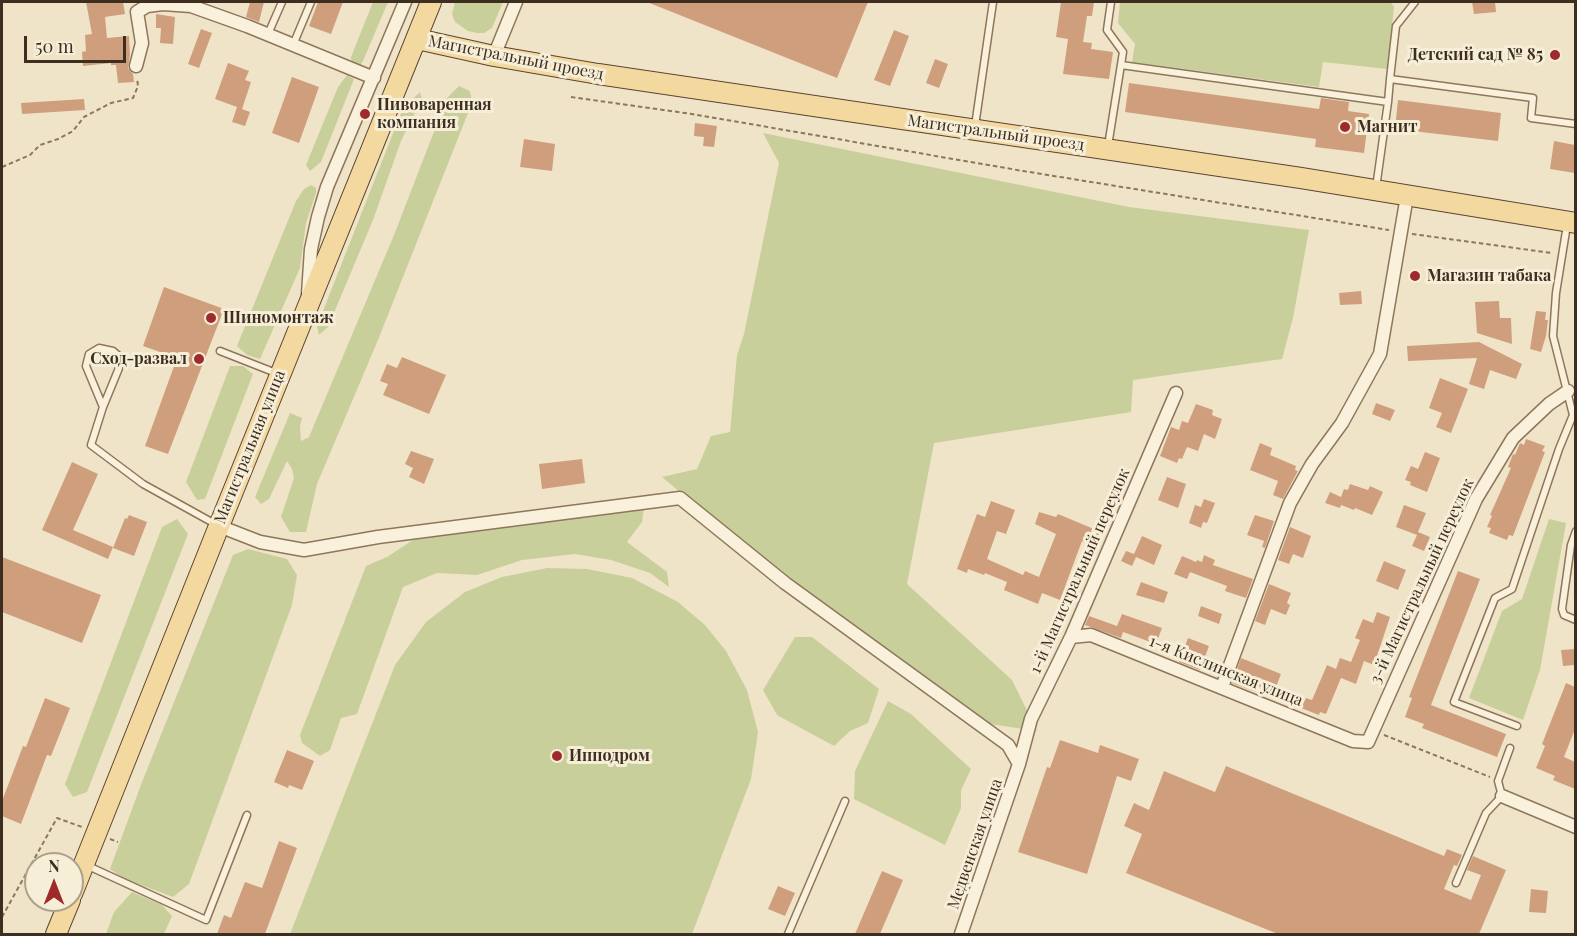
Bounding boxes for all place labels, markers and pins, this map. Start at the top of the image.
place label: Детский сад № 85 [1408,45,1543,65]
marker: Детский сад № 85 [1548,48,1562,62]
place label: Пивоваренная компания [377,95,492,133]
marker: Пивоваренная компания [358,107,372,121]
place label: Магнит [1357,117,1417,137]
marker: Магнит [1338,120,1352,134]
place label: Магазин табака [1427,266,1551,286]
marker: Магазин табака [1408,269,1422,283]
place label: Шиномонтаж [223,308,334,328]
marker: Шиномонтаж [204,311,218,325]
place label: Сход-развал [90,349,187,369]
marker: Сход-развал [192,352,206,366]
place label: Ипподром [569,746,650,766]
marker: Ипподром [550,749,564,763]

